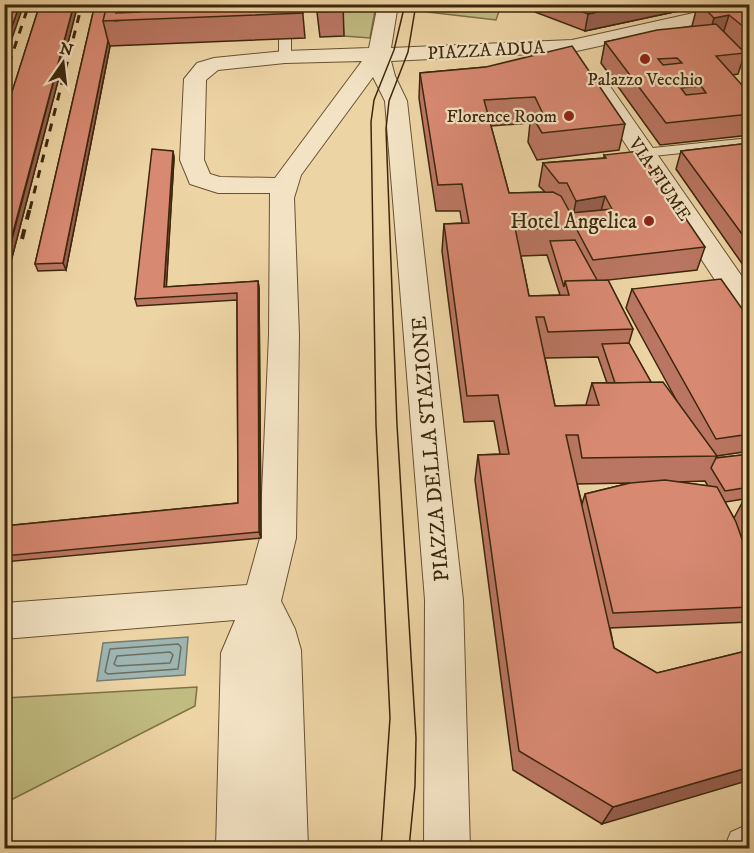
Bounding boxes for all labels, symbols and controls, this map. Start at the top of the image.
north arrow [33,33,93,93]
street label: PIAZZA ADUA [427,37,546,65]
text: N [58,38,75,61]
marker: Palazzo Vecchio [638,52,652,66]
place label: Palazzo Vecchio [587,69,703,91]
place label: Florence Room [446,106,557,128]
marker: Florence Room [562,109,576,123]
street label: VIA FIUME [623,133,695,226]
place label: Hotel Angelica [510,209,637,235]
marker: Hotel Angelica [642,214,656,228]
street label: PIAZZA DELLA STAZIONE [406,315,456,583]

